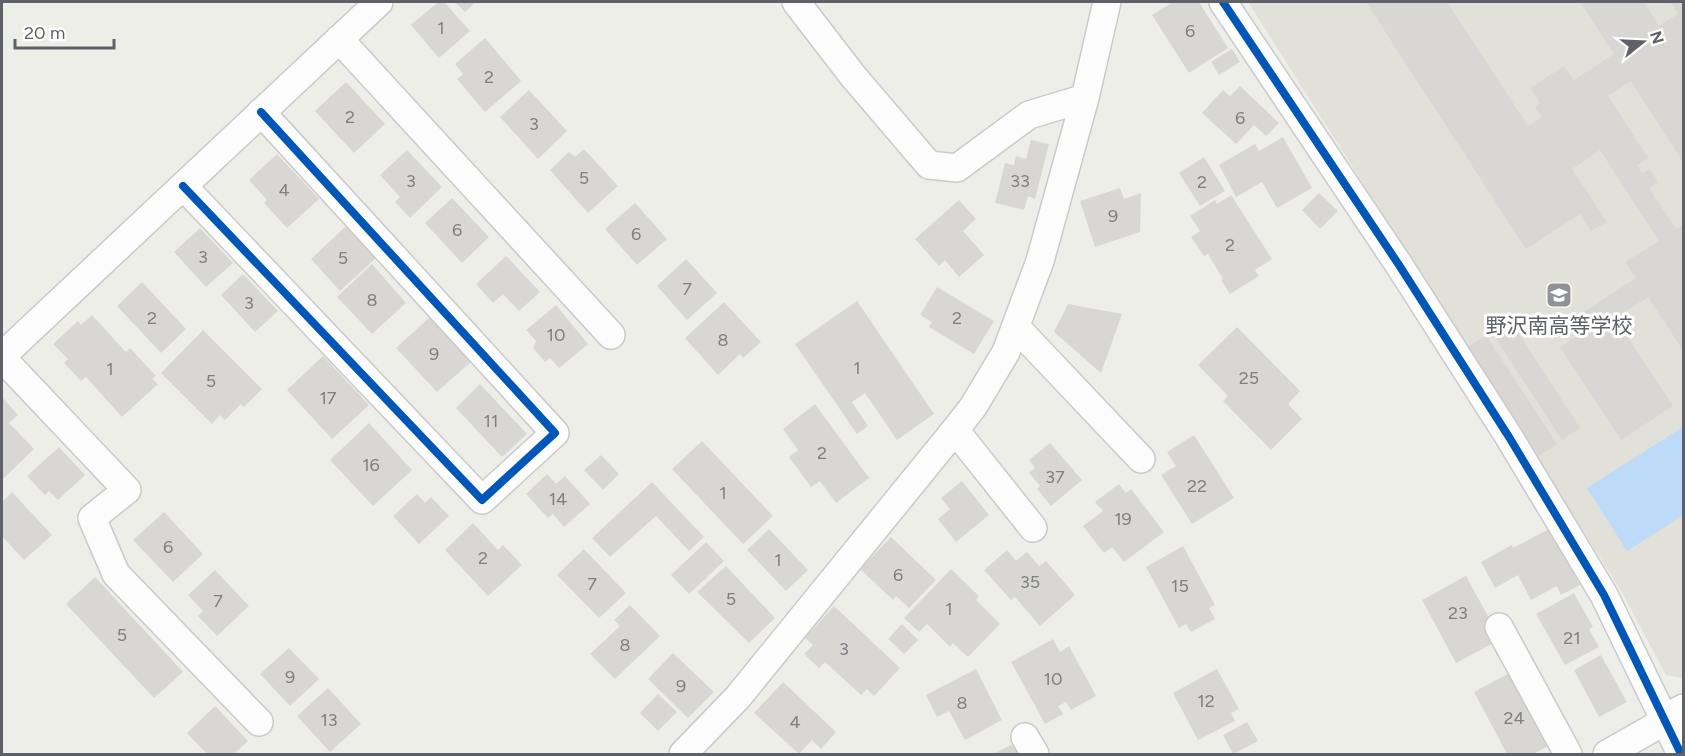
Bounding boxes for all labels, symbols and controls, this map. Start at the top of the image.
scale bar [15,12,114,50]
north arrow [1613,12,1673,72]
house number: 1 [437,17,445,39]
house number: 6 [1185,20,1195,42]
text: 20 m [24,22,65,44]
text: N [1646,29,1668,46]
house number: 2 [484,66,494,88]
house number: 2 [345,106,355,128]
house number: 6 [1235,107,1245,129]
house number: 3 [529,113,539,135]
house number: 5 [579,167,589,189]
house number: 3 [406,170,416,192]
house number: 33 [1010,170,1030,192]
house number: 2 [1197,171,1207,193]
house number: 4 [278,179,290,201]
house number: 9 [1108,205,1118,227]
house number: 6 [452,219,462,241]
house number: 6 [631,223,641,245]
house number: 2 [1225,234,1235,256]
house number: 3 [198,246,208,268]
house number: 5 [338,247,348,269]
house number: 7 [682,278,692,300]
school or university icon: 野沢南高等学校 [1544,280,1574,310]
house number: 8 [366,289,378,311]
house number: 3 [244,292,254,314]
house number: 2 [147,307,157,329]
house number: 2 [952,307,962,329]
place label: 野沢南高等学校 [1486,313,1633,338]
house number: 10 [547,324,565,346]
house number: 8 [717,329,729,351]
house number: 9 [429,343,439,365]
house number: 1 [853,357,861,379]
house number: 1 [106,358,114,380]
house number: 25 [1239,367,1259,389]
house number: 5 [206,370,216,392]
house number: 17 [319,387,337,409]
house number: 11 [484,410,498,432]
house number: 2 [817,442,827,464]
house number: 16 [362,454,380,476]
house number: 37 [1045,466,1065,488]
house number: 22 [1187,475,1207,497]
house number: 1 [719,482,727,504]
house number: 14 [549,488,567,510]
house number: 19 [1114,508,1132,530]
house number: 6 [163,536,173,558]
house number: 2 [478,547,488,569]
house number: 1 [774,549,782,571]
house number: 6 [893,564,903,586]
house number: 35 [1020,571,1040,593]
house number: 7 [587,573,597,595]
house number: 15 [1171,575,1189,597]
house number: 5 [726,588,736,610]
house number: 7 [213,590,223,612]
house number: 1 [945,598,953,620]
house number: 23 [1448,602,1468,624]
house number: 5 [117,624,127,646]
house number: 21 [1563,627,1581,649]
house number: 8 [619,634,631,656]
house number: 3 [839,638,849,660]
house number: 9 [285,666,295,688]
house number: 10 [1044,668,1062,690]
house number: 9 [676,675,686,697]
house number: 12 [1197,690,1215,712]
house number: 8 [956,692,968,714]
house number: 24 [1503,707,1525,729]
house number: 13 [320,709,338,731]
house number: 4 [789,711,801,733]

